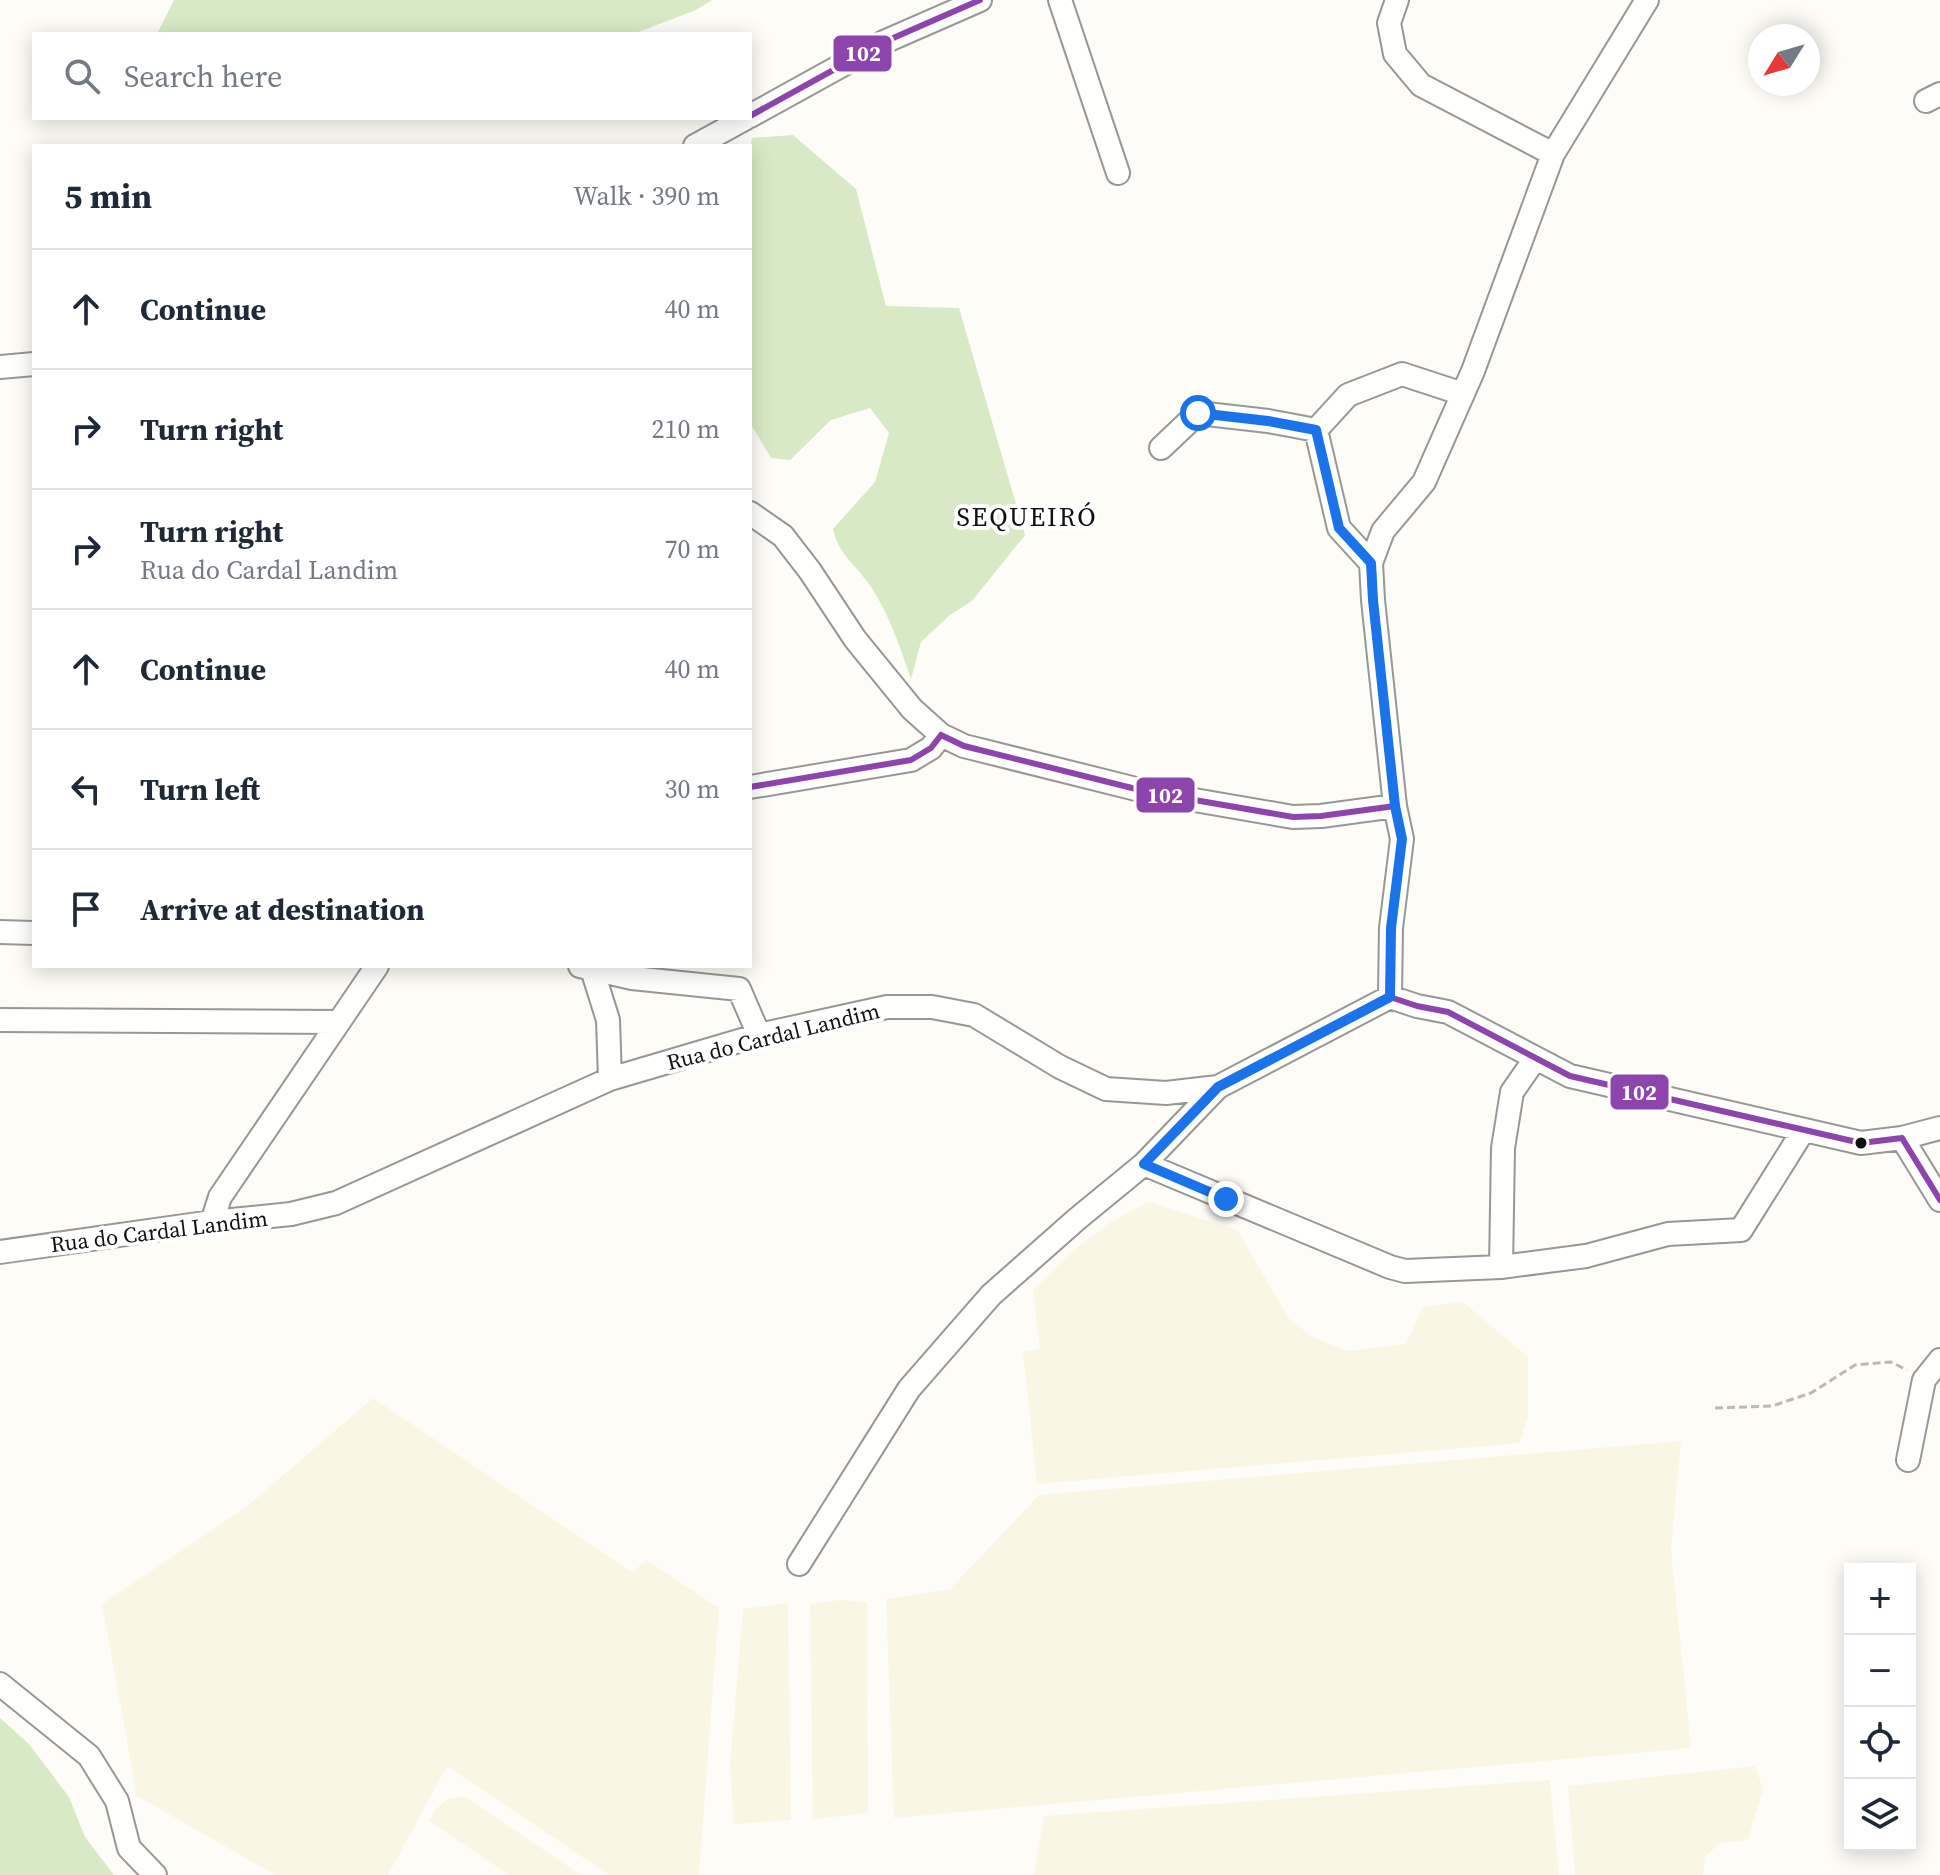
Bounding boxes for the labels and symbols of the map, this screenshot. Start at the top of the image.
north arrow [1748,24,1820,96]
line badge: 102 [832,34,893,73]
text: 102 [845,38,881,68]
route start [1180,395,1216,431]
district label: SEQUEIRÓ [956,499,1098,535]
line badge: 102 [1135,776,1196,814]
text: 102 [1147,780,1183,810]
street label: Rua do Cardal Landim [663,995,883,1077]
line badge: 102 [1609,1073,1670,1111]
text: 102 [1621,1077,1657,1107]
unlabelled marker [1853,1135,1869,1151]
route end [1208,1181,1244,1217]
street label: Rua do Cardal Landim [49,1203,269,1259]

